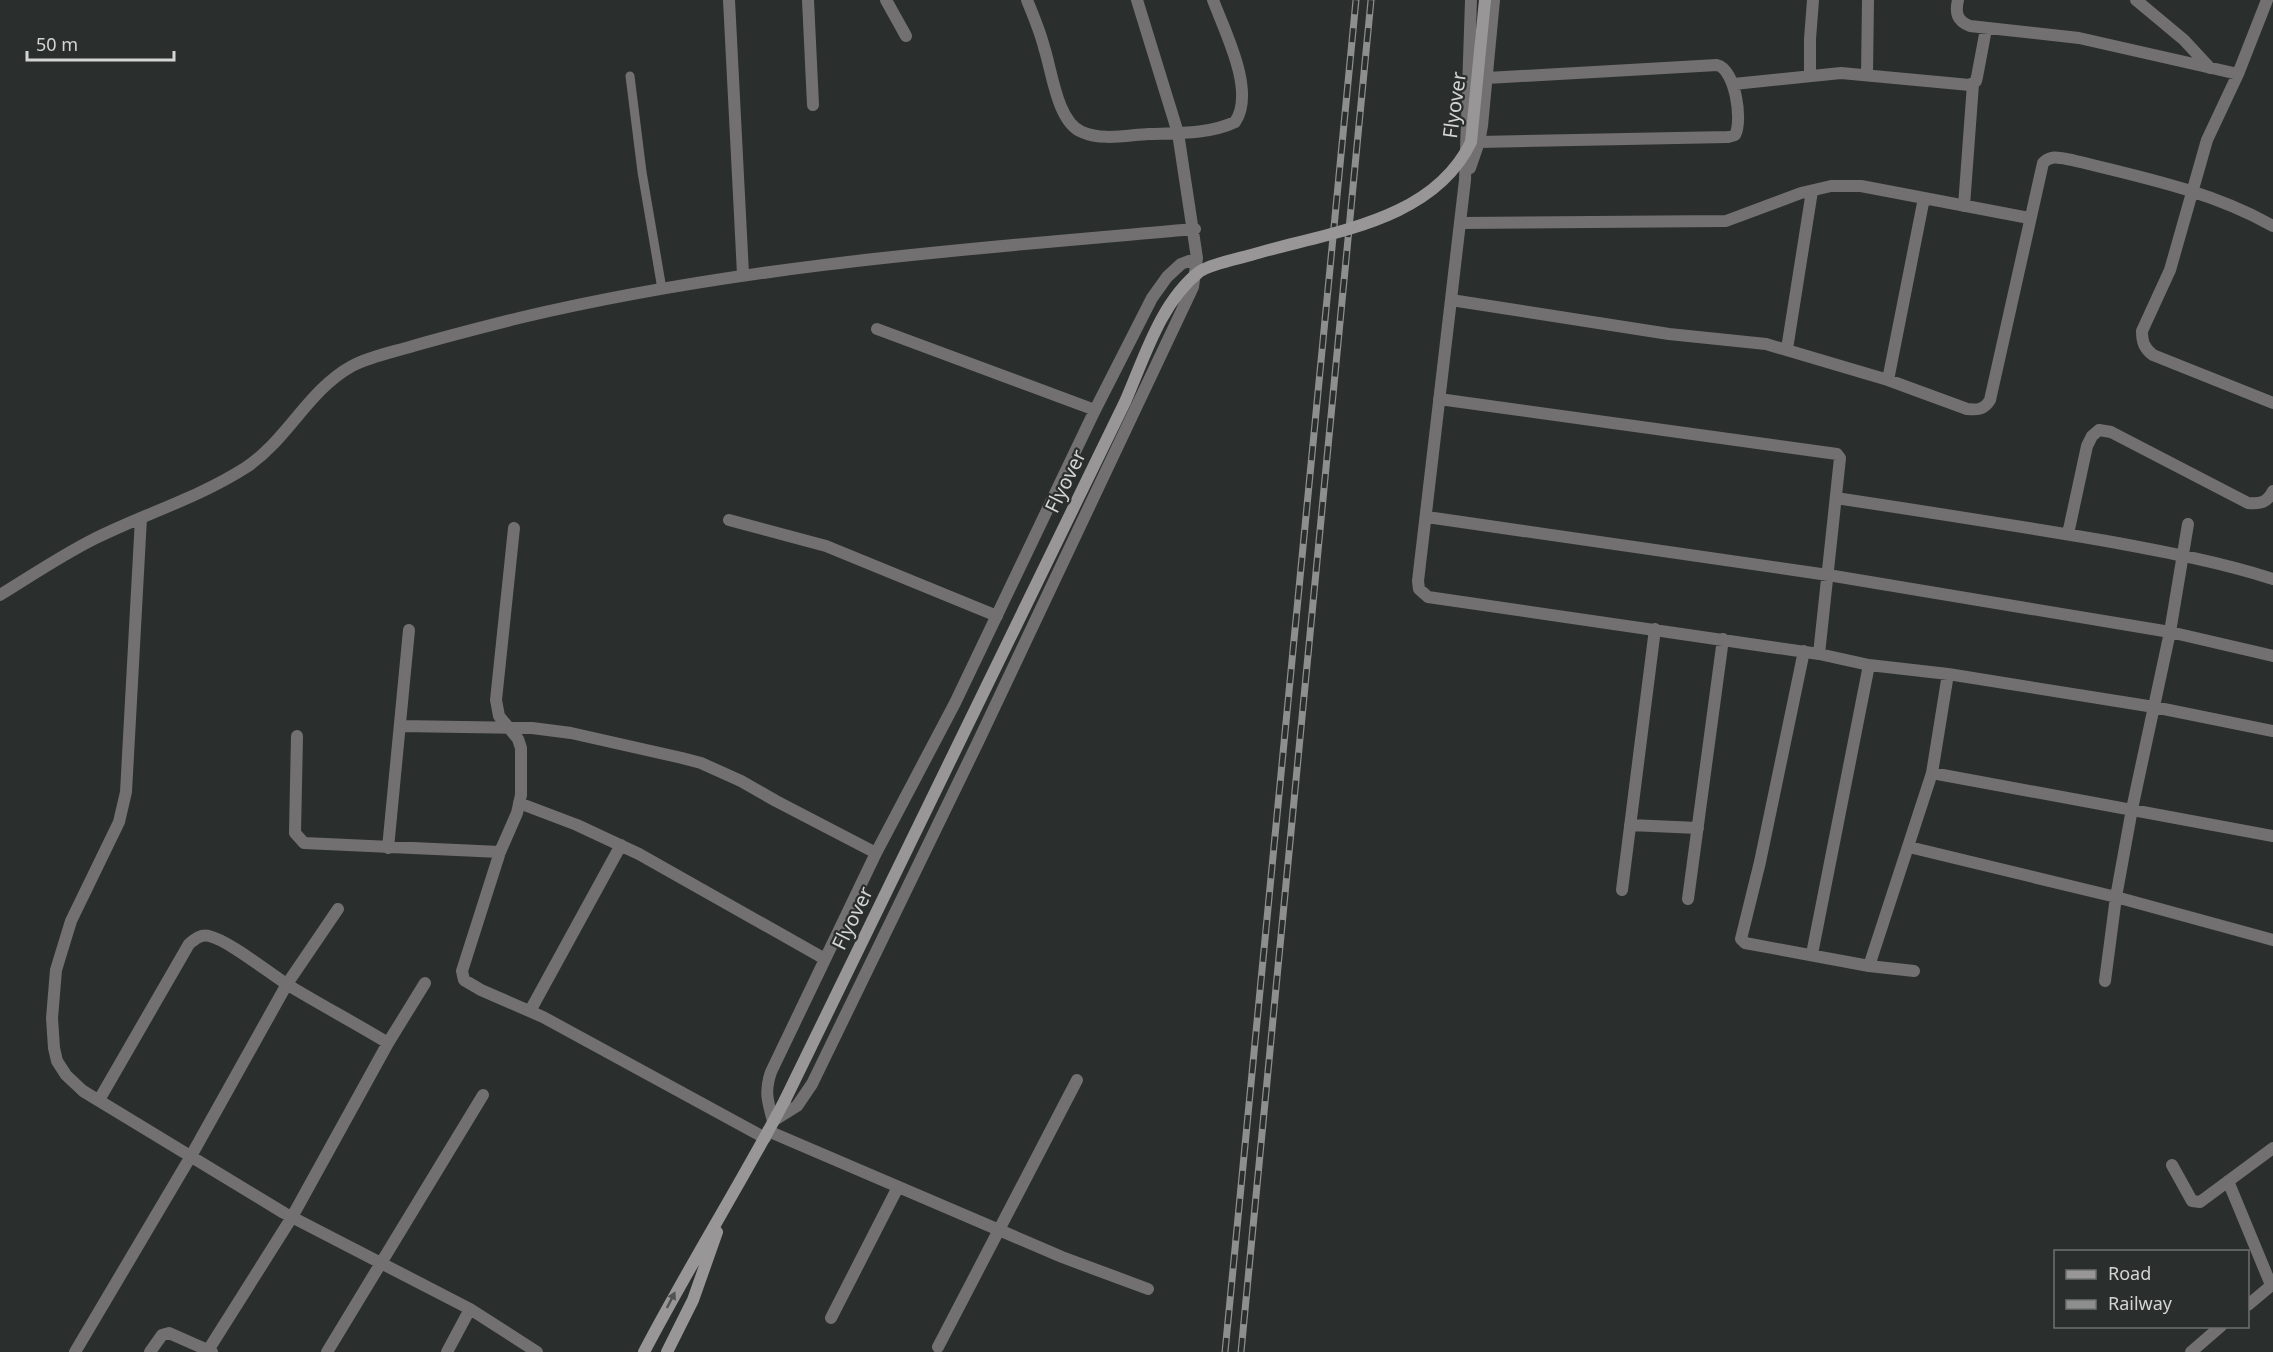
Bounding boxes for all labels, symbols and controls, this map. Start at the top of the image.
scale bar [27,24,174,62]
text: 50 m [36,32,78,56]
street label: Flyover [1436,70,1472,140]
street label: Flyover [1038,445,1092,517]
street label: Flyover [825,882,879,954]
legend [2054,1250,2249,1328]
text: Road [2108,1261,2151,1285]
one-way arrow [666,1291,676,1308]
text: Railway [2108,1291,2173,1315]

